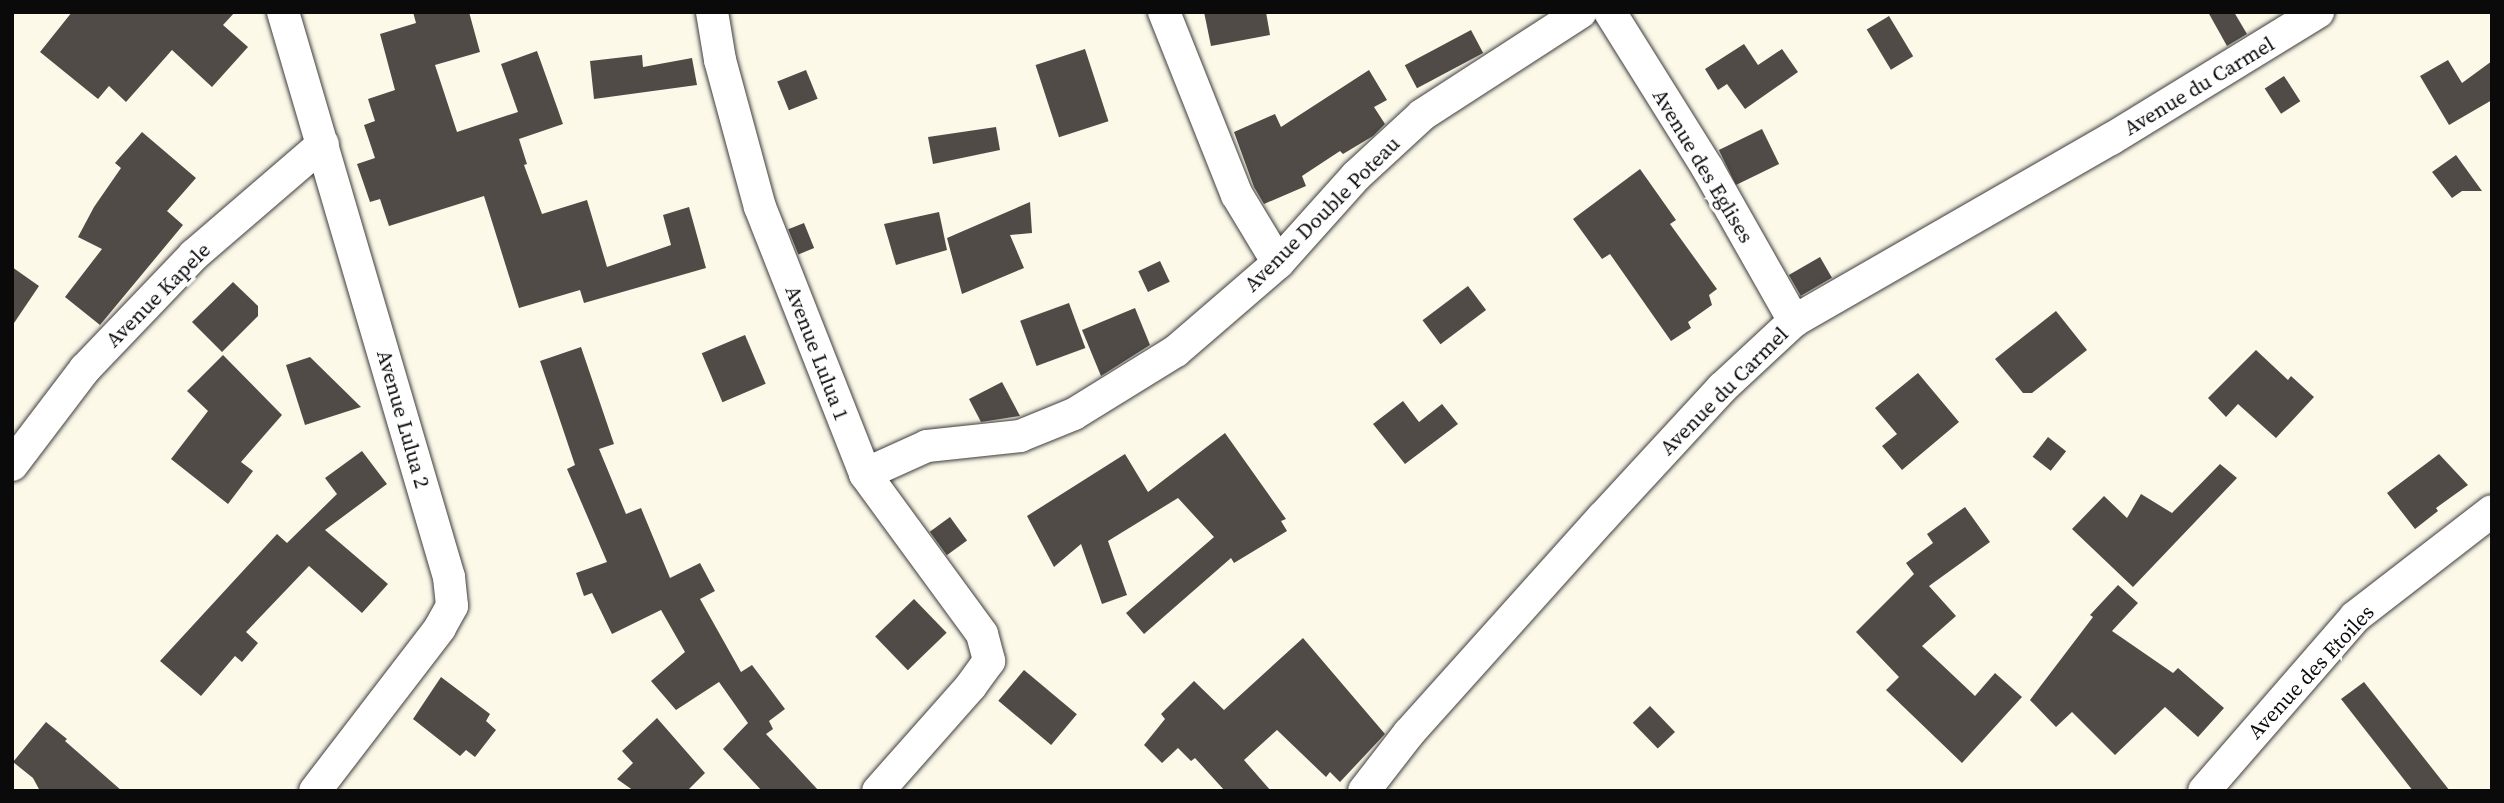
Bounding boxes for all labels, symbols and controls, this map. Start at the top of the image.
street label: Avenue du Carmel [2119,31,2279,141]
street label: Avenue des Eglises [1647,84,1759,248]
street label: Avenue Double Poteau [1239,131,1405,297]
street label: Avenue Kapele [100,237,216,353]
street label: Avenue Lulua 1 [780,282,854,424]
street label: Avenue du Carmel [1655,322,1793,460]
street label: Avenue Lulua 2 [371,347,435,491]
street label: Avenue des Etoiles [2243,600,2379,744]

